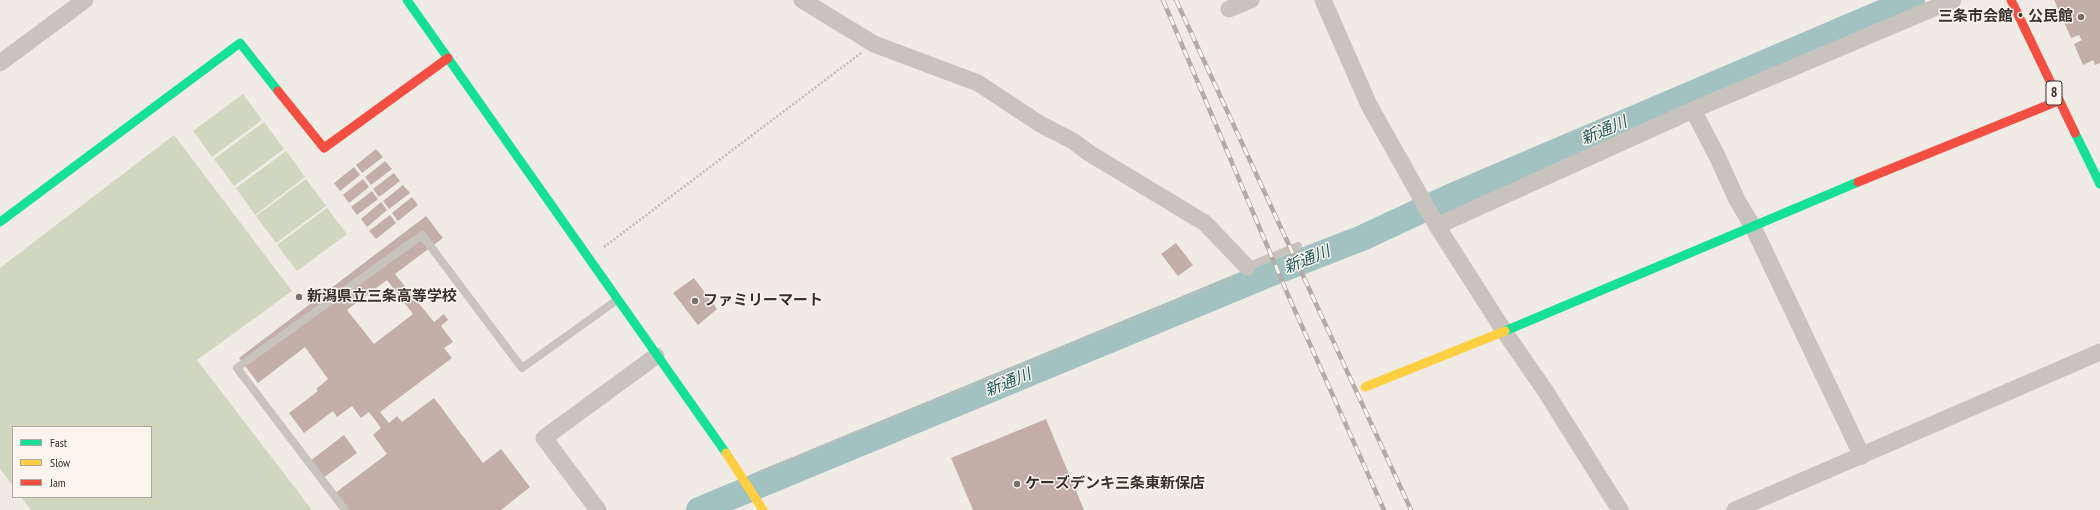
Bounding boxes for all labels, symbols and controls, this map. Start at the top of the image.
place label: 三条市会館・公民館 [1938,8,2073,26]
marker: 三条市会館・公民館 [2076,12,2086,22]
road number: 8 [2046,81,2062,105]
water label: 新通川 [1578,113,1630,149]
water label: 新通川 [1281,242,1333,278]
place label: 新潟県立三条高等学校 [307,288,457,306]
marker: 新潟県立三条高等学校 [294,292,304,302]
place label: ファミリーマート [703,292,823,310]
marker: ファミリーマート [690,296,700,306]
water label: 新通川 [982,365,1034,401]
legend [12,426,152,498]
text: Fast [50,435,67,450]
text: Slow [50,455,70,470]
text: Jam [50,475,66,490]
place label: ケーズデンキ三条東新保店 [1025,475,1205,493]
marker: ケーズデンキ三条東新保店 [1012,479,1022,489]

